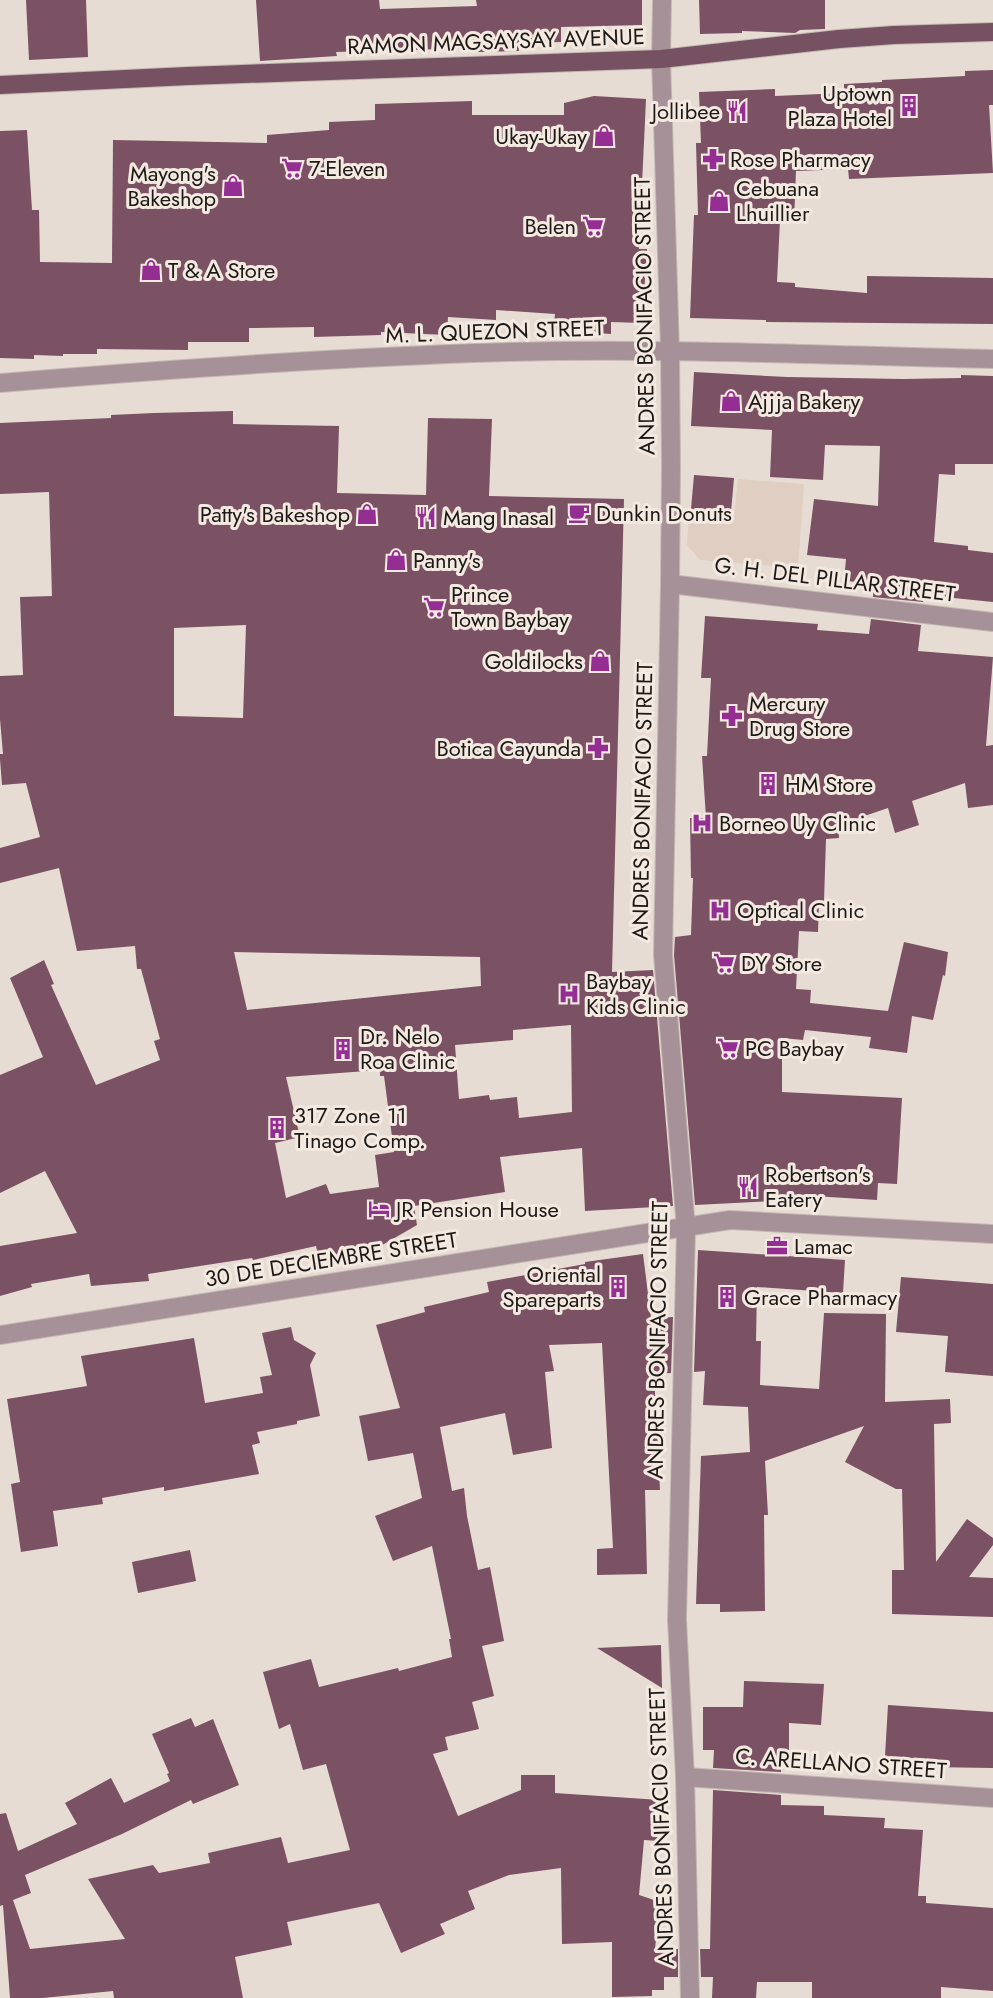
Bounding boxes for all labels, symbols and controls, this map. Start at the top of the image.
street label: RAMON MAGSAYSAY AVENUE [347,20,645,62]
place label: Uptown Plaza Hotel [788,77,892,134]
building icon: Uptown Plaza Hotel [897,94,921,118]
place label: Jollibee [649,95,720,127]
restaurant icon: Jollibee [725,99,749,123]
place label: Ukay-Ukay [495,120,587,152]
shop icon: Ukay-Ukay [592,124,616,148]
place label: Rose Pharmacy [730,143,871,175]
pharmacy icon: Rose Pharmacy [701,147,725,171]
place label: 7-Eleven [309,152,386,184]
supermarket icon: 7-Eleven [280,156,304,180]
place label: Mayong's Bakeshop [127,157,216,214]
place label: Cebuana Lhuillier [736,172,819,229]
shop icon: Mayong's Bakeshop [221,174,245,198]
street label: ANDRES BONIFACIO STREET [626,176,662,456]
shop icon: Cebuana Lhuillier [707,189,731,213]
place label: Belen [524,210,576,242]
supermarket icon: Belen [581,214,605,238]
place label: T & A Store [168,254,275,286]
shop icon: T & A Store [139,258,163,282]
street label: M. L. QUEZON STREET [385,311,606,351]
place label: Ajjja Bakery [748,385,861,417]
shop icon: Ajjja Bakery [719,389,743,413]
place label: Dunkin Donuts [596,497,732,529]
place label: Patty's Bakeshop [200,498,350,530]
place label: Mang Inasal [443,501,554,533]
cafe icon: Dunkin Donuts [567,501,591,525]
shop icon: Patty's Bakeshop [355,502,379,526]
restaurant icon: Mang Inasal [414,505,438,529]
place label: Panny's [413,544,481,576]
shop icon: Panny's [384,548,408,572]
street label: G. H. DEL PILLAR STREET [713,548,958,610]
place label: Prince Town Baybay [451,578,569,635]
supermarket icon: Prince Town Baybay [422,595,446,619]
place label: Goldilocks [484,645,583,677]
shop icon: Goldilocks [588,649,612,673]
street label: ANDRES BONIFACIO STREET [624,661,660,941]
place label: Mercury Drug Store [749,687,850,744]
pharmacy icon: Mercury Drug Store [720,704,744,728]
place label: Botica Cayunda [437,732,581,764]
pharmacy icon: Botica Cayunda [586,736,610,760]
place label: HM Store [785,768,873,800]
building icon: HM Store [756,772,780,796]
place label: Borneo Uy Clinic [719,807,876,839]
hospital icon: Borneo Uy Clinic [690,811,714,835]
place label: Optical Clinic [737,894,864,926]
hospital icon: Optical Clinic [708,898,732,922]
place label: DY Store [741,947,822,979]
supermarket icon: DY Store [712,951,736,975]
place label: Baybay Kids Clinic [586,965,686,1022]
hospital icon: Baybay Kids Clinic [557,982,581,1006]
place label: Dr. Nelo Roa Clinic [360,1020,455,1077]
place label: PC Baybay [745,1032,844,1064]
supermarket icon: PC Baybay [716,1036,740,1060]
building icon: Dr. Nelo Roa Clinic [331,1037,355,1061]
place label: 317 Zone 11 Tinago Comp. [294,1099,426,1156]
building icon: 317 Zone 11 Tinago Comp. [265,1116,289,1140]
place label: Robertson's Eatery [765,1158,871,1215]
restaurant icon: Robertson's Eatery [736,1175,760,1199]
place label: JR Pension House [393,1193,559,1225]
hotel icon: JR Pension House [367,1197,391,1221]
street label: ANDRES BONIFACIO STREET [639,1200,675,1480]
street label: 30 DE DECIEMBRE STREET [202,1223,460,1295]
place label: Lamac [794,1230,853,1262]
office icon: Lamac [765,1234,789,1258]
place label: Oriental Spareparts [502,1258,601,1315]
building icon: Oriental Spareparts [606,1275,630,1299]
place label: Grace Pharmacy [744,1281,898,1313]
building icon: Grace Pharmacy [715,1285,739,1309]
street label: ANDRES BONIFACIO STREET [640,1687,682,1967]
street label: C. ARELLANO STREET [734,1740,949,1786]

